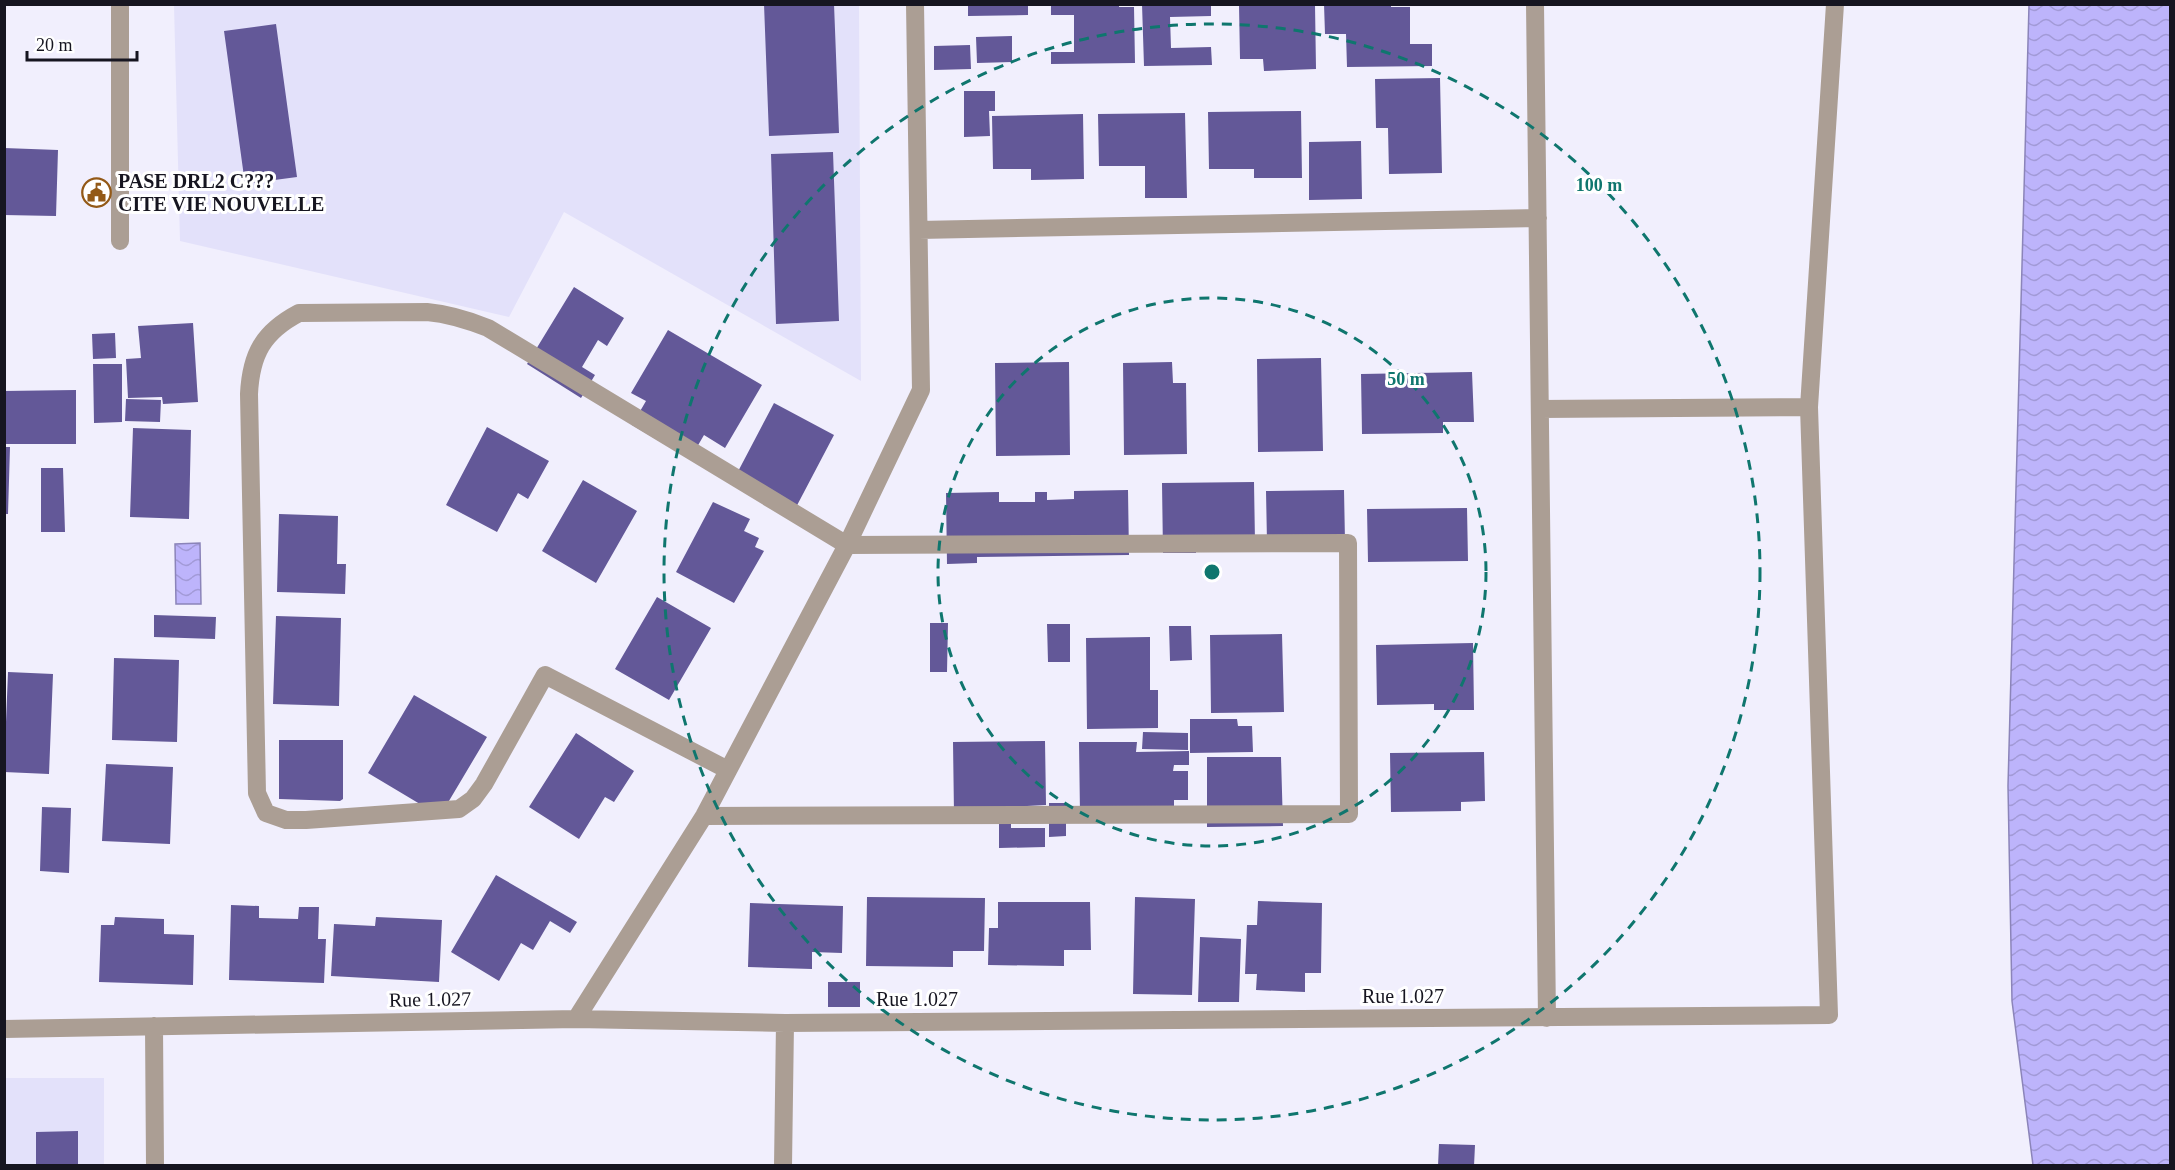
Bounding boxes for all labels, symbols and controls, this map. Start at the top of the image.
scale bar [27,24,136,62]
text: 20 m [36,35,73,55]
place label: PASE DRL2 C??? CITE VIE NOUVELLE [118,170,324,215]
text: 100 m [1576,175,1622,195]
public building icon: PASE DRL2 C??? CITE VIE NOUVELLE [81,177,113,209]
text: 50 m [1387,369,1425,389]
centre of rings [1202,562,1222,582]
street label: Rue 1.027 [1362,985,1444,1007]
street label: Rue 1.027 [389,987,471,1011]
street label: Rue 1.027 [876,988,958,1010]

